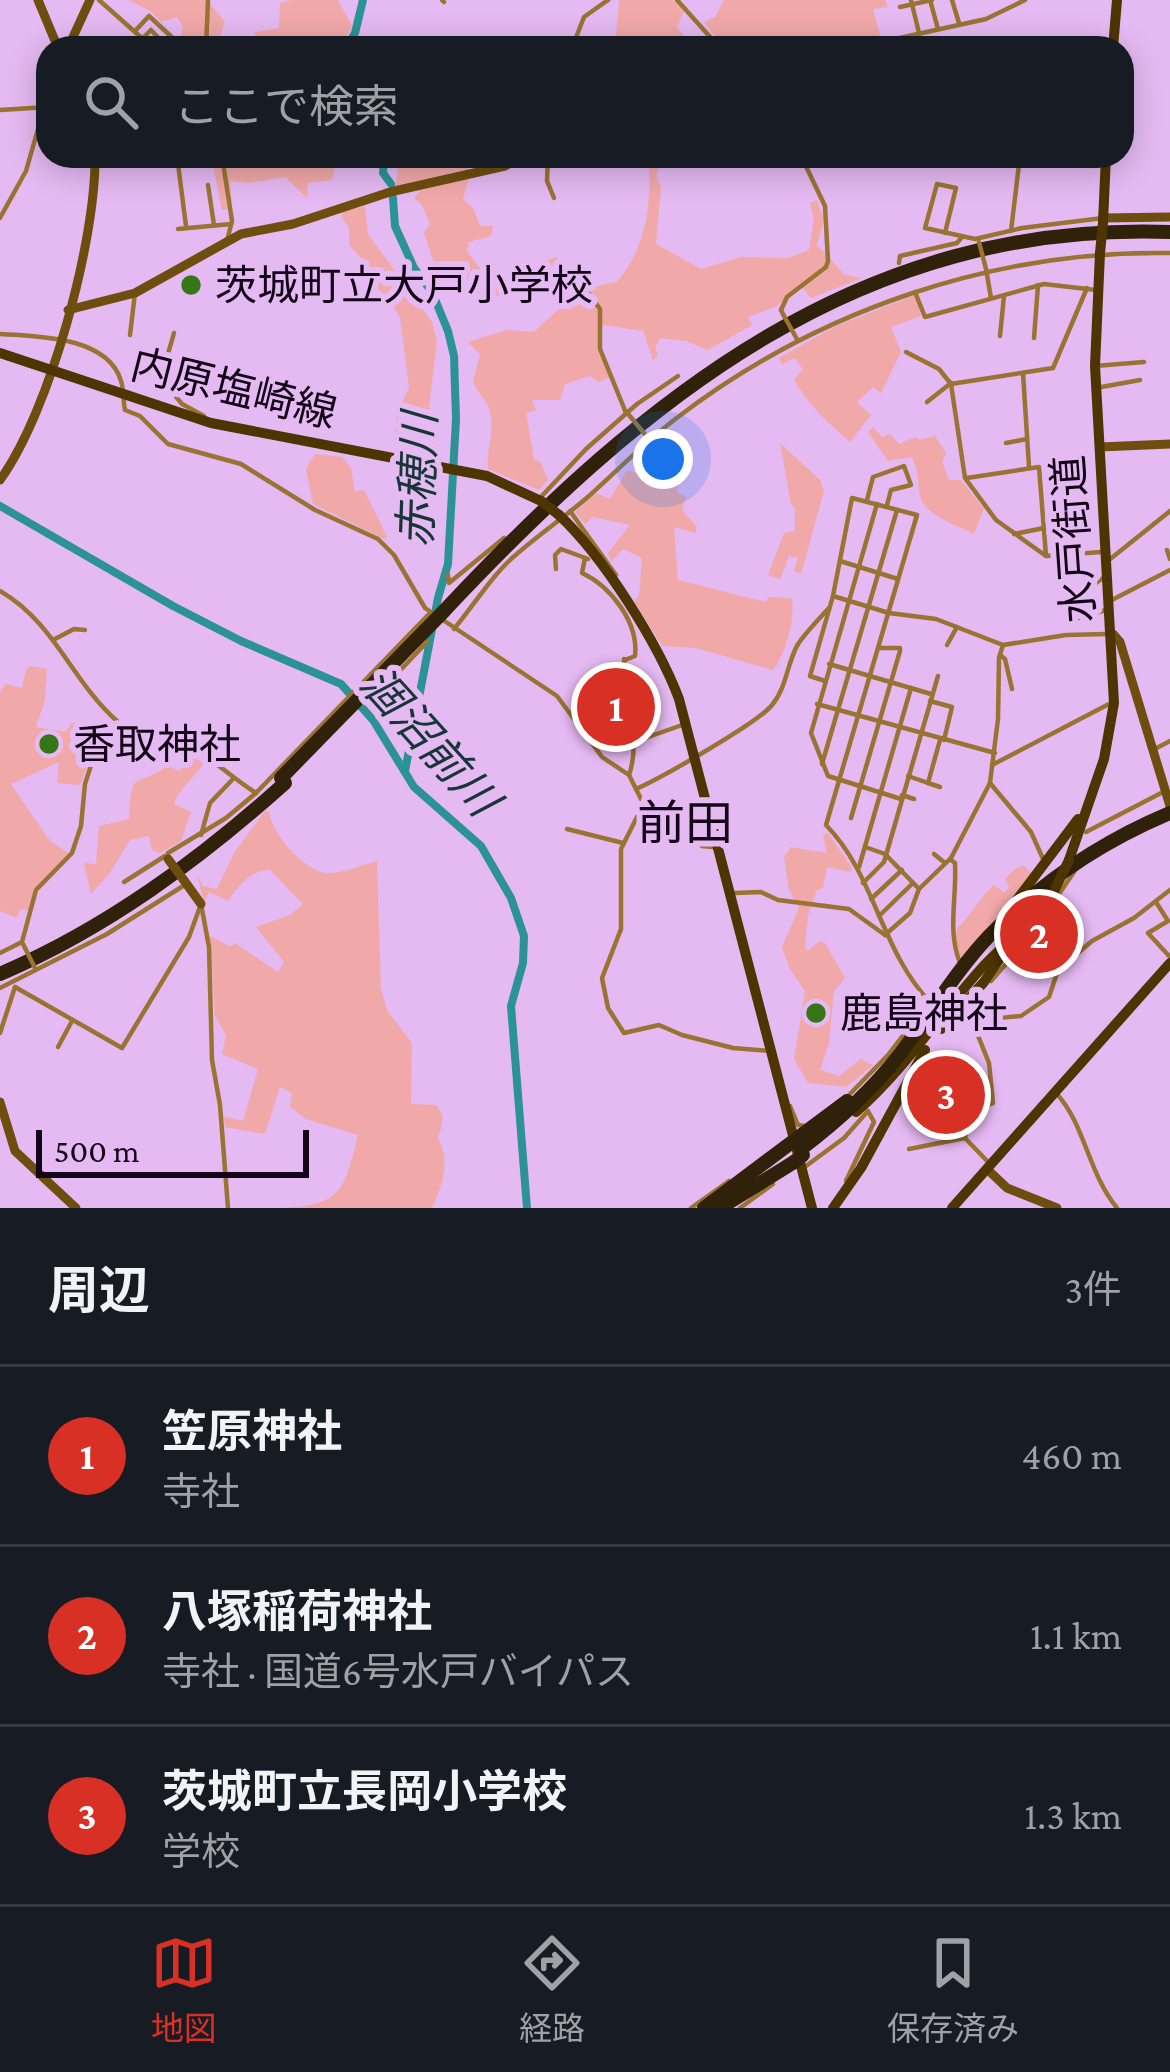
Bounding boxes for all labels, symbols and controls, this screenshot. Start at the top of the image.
search box [36,36,1134,168]
icon: search [78,69,144,135]
text: ここで検索 [174,82,399,132]
place label: 茨城町立大戸小学校 [215,262,593,309]
marker: 茨城町立大戸小学校 [178,272,204,298]
street label: 内原塩崎線 [126,340,341,437]
water label: 赤穂川 [391,408,445,548]
your location [633,429,693,489]
street label: 水戸街道 [1044,454,1103,624]
water label: 涸沼前川 [350,658,511,828]
pin: 1 [577,662,655,752]
place label: 香取神社 [73,721,241,768]
marker: 香取神社 [36,731,62,757]
district label: 前田 [637,797,733,850]
pin: 2 [1000,889,1078,979]
place label: 鹿島神社 [840,990,1008,1037]
marker: 鹿島神社 [803,1000,829,1026]
pin: 3 [907,1050,985,1140]
scale bar [36,1124,309,1177]
text: 500 m [54,1132,140,1169]
text: 周辺 [48,1262,150,1319]
text: 3件 [1064,1268,1122,1311]
text: 笠原神社 [162,1407,342,1457]
text: 1 [80,1434,94,1477]
text: 460 m [1022,1434,1122,1477]
text: 寺社 [162,1470,240,1513]
text: 八塚稲荷神社 [162,1587,432,1637]
text: 2 [77,1614,97,1657]
text: 1.1 km [1030,1614,1122,1657]
text: 寺社 · 国道6号水戸バイパス [162,1650,634,1693]
text: 茨城町立長岡小学校 [162,1767,567,1817]
text: 3 [77,1794,97,1837]
text: 1.3 km [1024,1794,1122,1837]
text: 学校 [162,1830,240,1873]
tab: 地図 [151,1930,217,2050]
tab: 経路 [519,1930,585,2050]
tab: 保存済み [887,1930,1019,2050]

